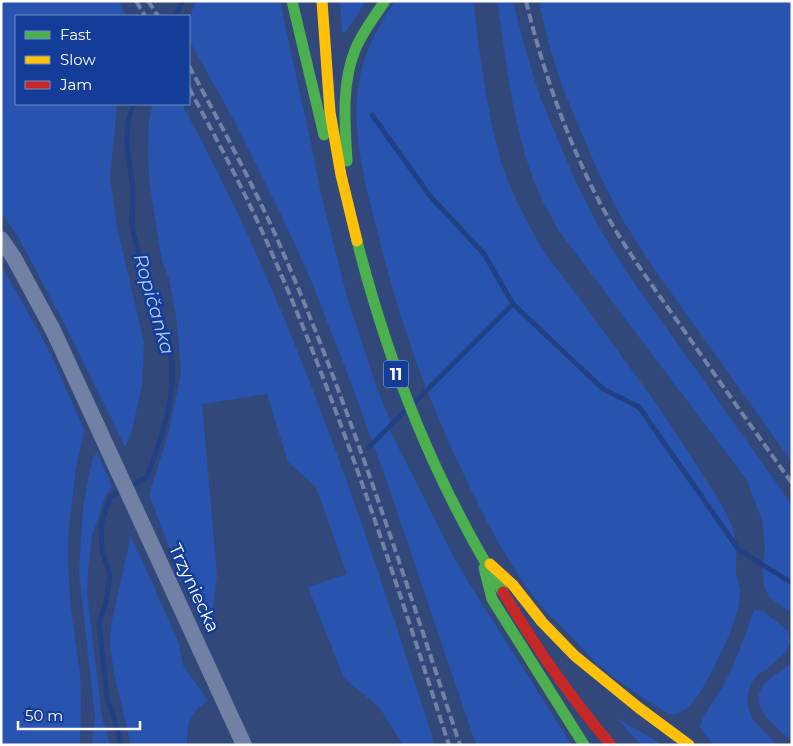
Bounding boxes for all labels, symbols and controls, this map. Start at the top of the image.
legend [15,15,190,105]
text: Fast [60,25,91,44]
text: Slow [60,50,96,69]
text: Jam [59,75,92,94]
water label: Ropičanka [129,251,179,357]
road number: 11 [384,360,408,388]
street label: Trzyniecka [164,540,224,636]
scale bar [18,698,140,730]
text: 50 m [25,706,63,725]

